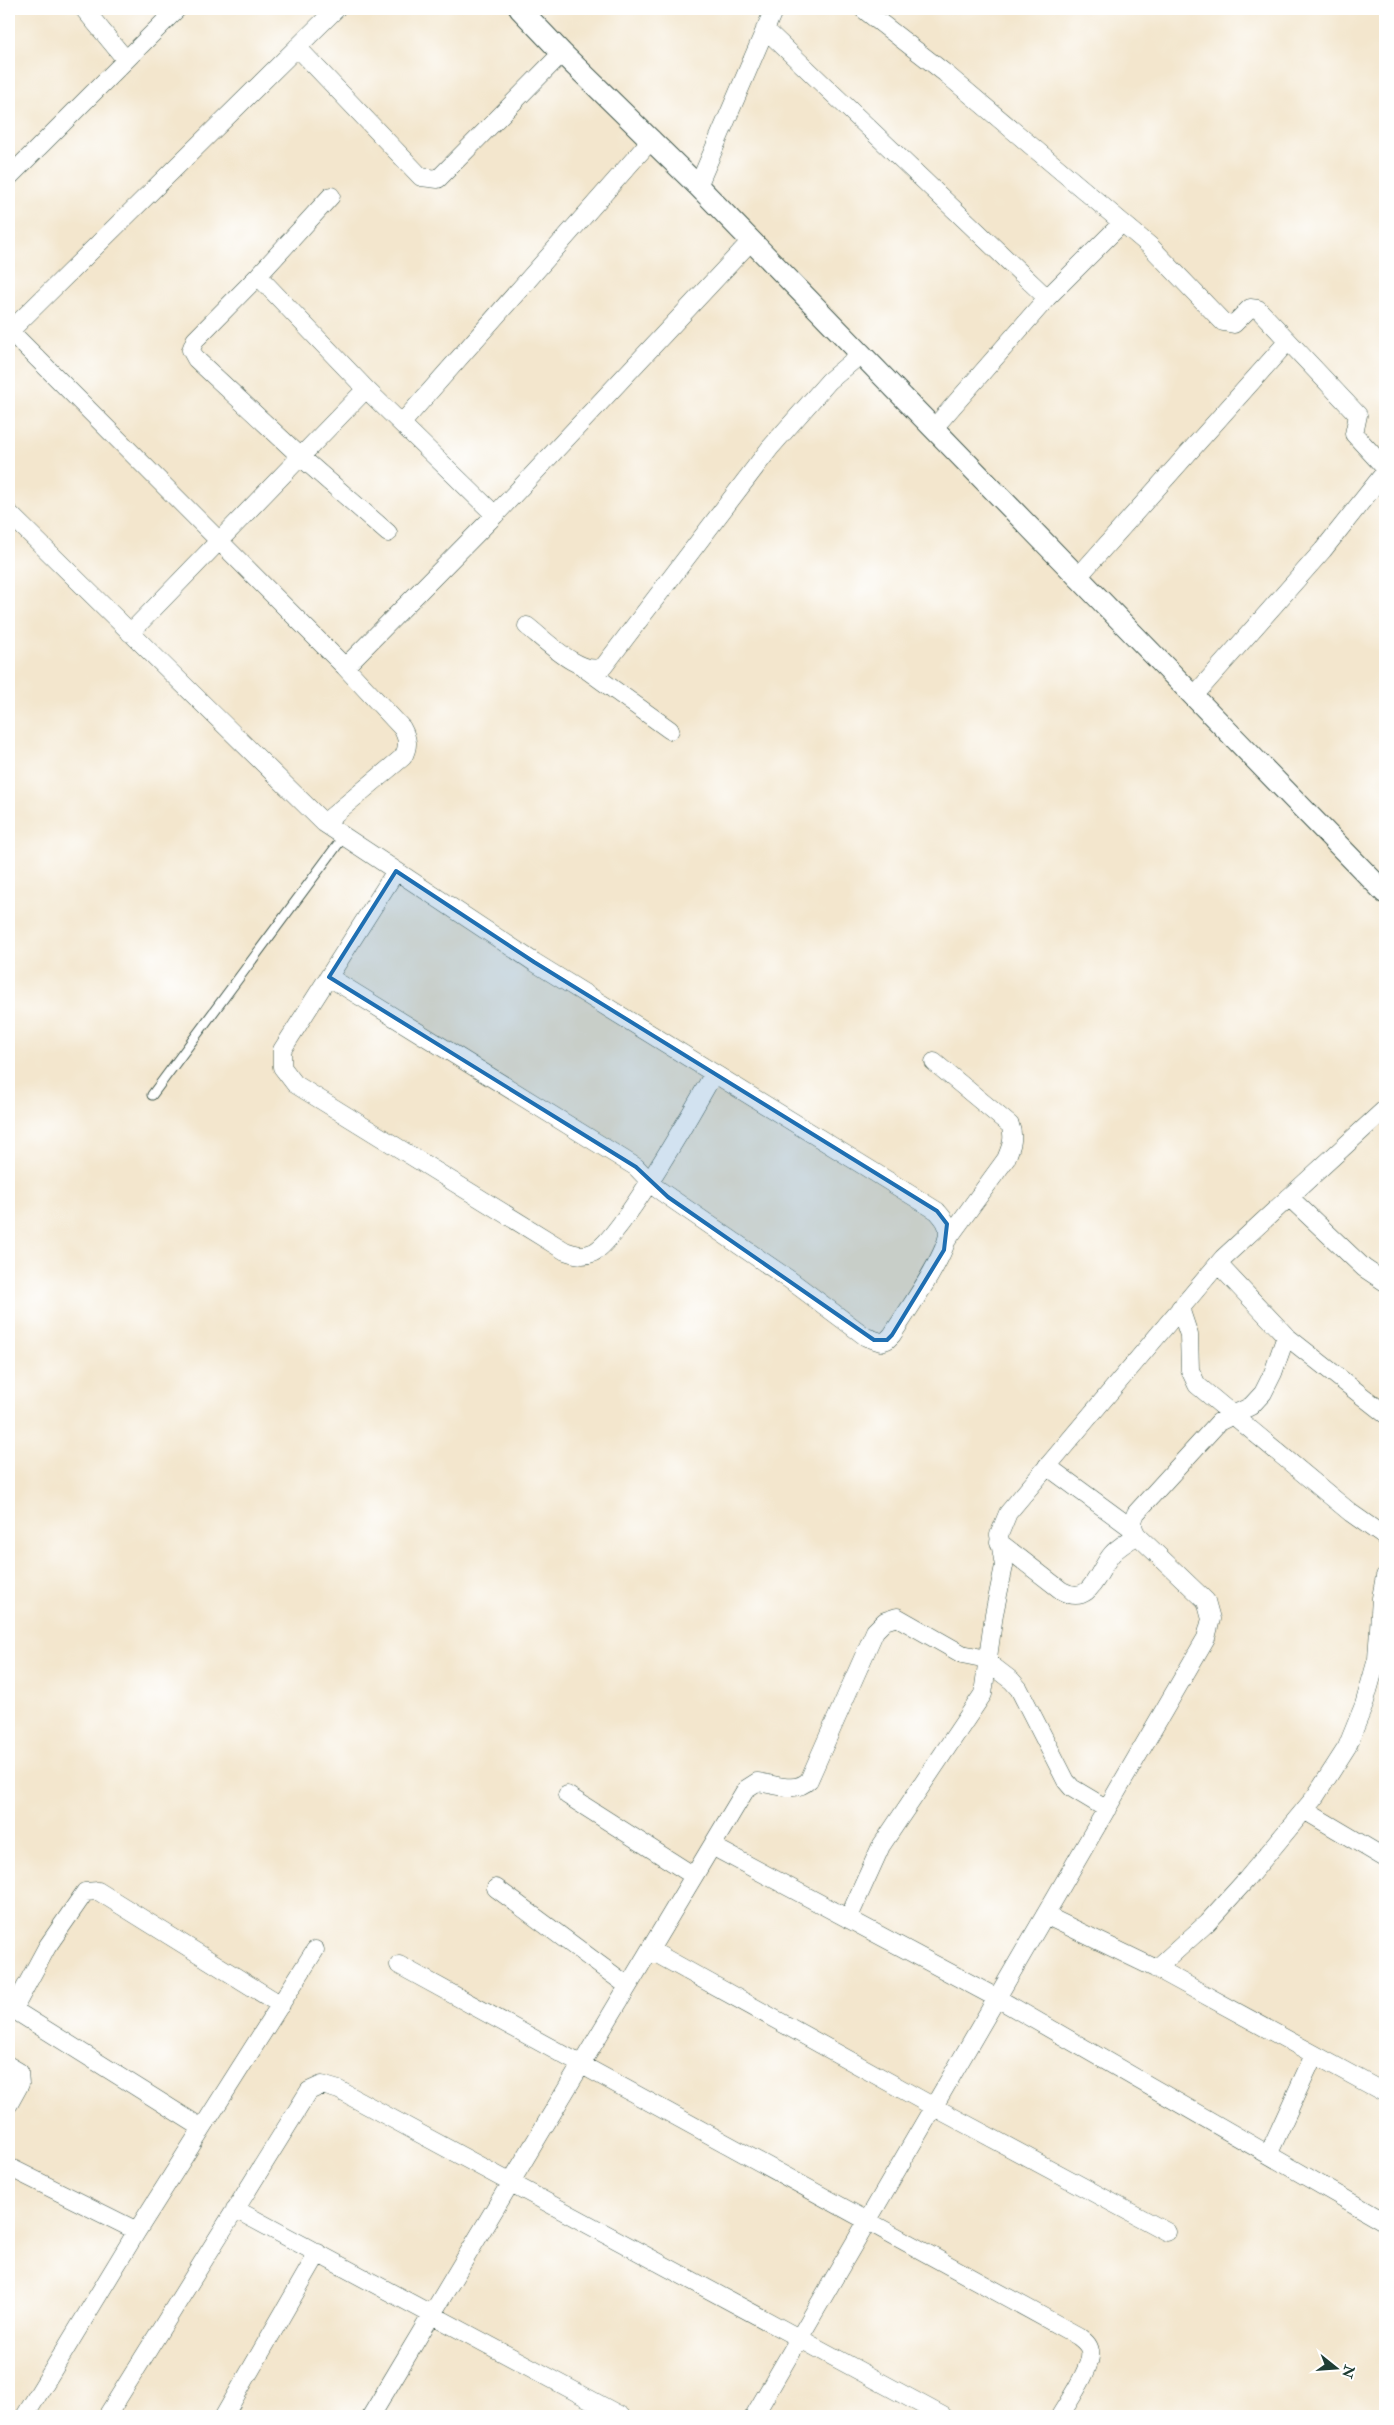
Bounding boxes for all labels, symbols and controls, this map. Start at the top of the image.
north arrow [1312,2342,1362,2392]
text: N [1338,2362,1358,2381]

